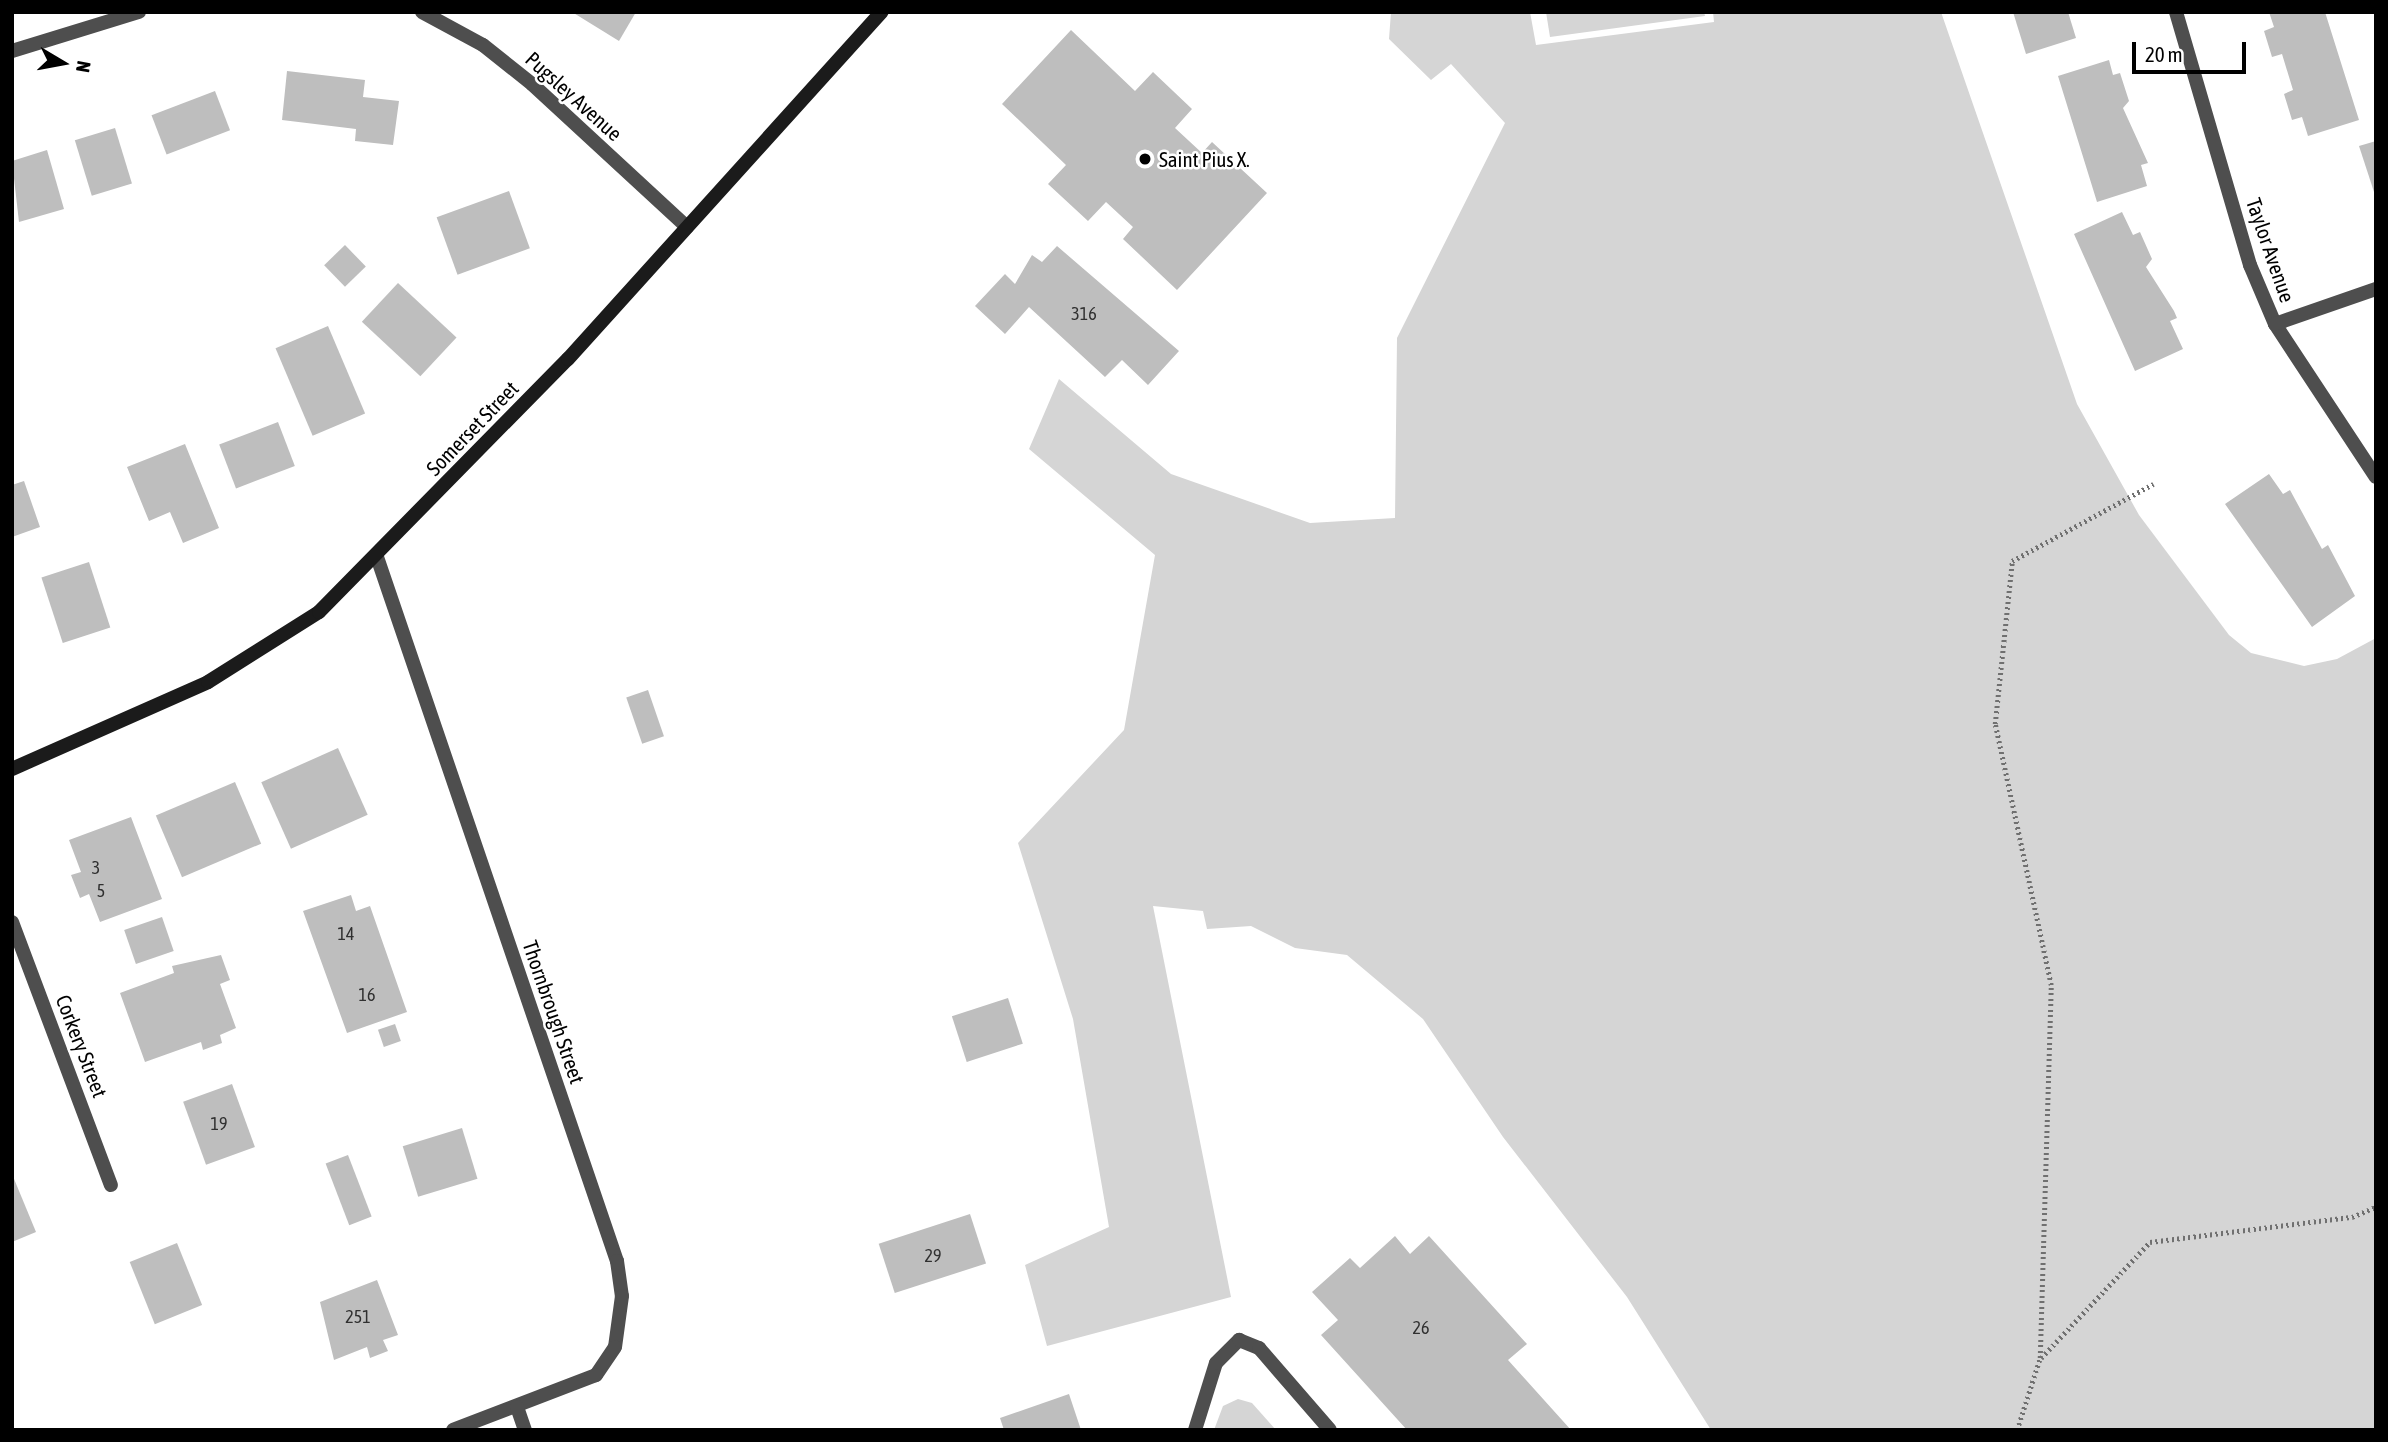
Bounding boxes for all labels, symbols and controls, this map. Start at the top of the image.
north arrow [28,28,98,98]
scale bar [2136,28,2250,72]
text: 20 m [2145,42,2183,66]
street label: Pugsley Avenue [521,46,627,146]
text: N [72,59,95,74]
place label: Saint Pius X. [1159,146,1250,172]
marker: Saint Pius X. [1137,151,1153,167]
street label: Taylor Avenue [2241,195,2301,305]
house number: 316 [1071,303,1097,325]
street label: Somerset Street [421,376,523,480]
house number: 3 [92,857,100,879]
house number: 5 [97,880,105,902]
house number: 14 [338,923,354,945]
street label: Thornbrough Street [518,937,590,1087]
house number: 16 [359,984,375,1006]
street label: Corkery Street [51,991,113,1101]
house number: 19 [211,1113,227,1135]
house number: 29 [925,1245,941,1267]
house number: 251 [345,1306,371,1328]
house number: 26 [1413,1317,1429,1339]

